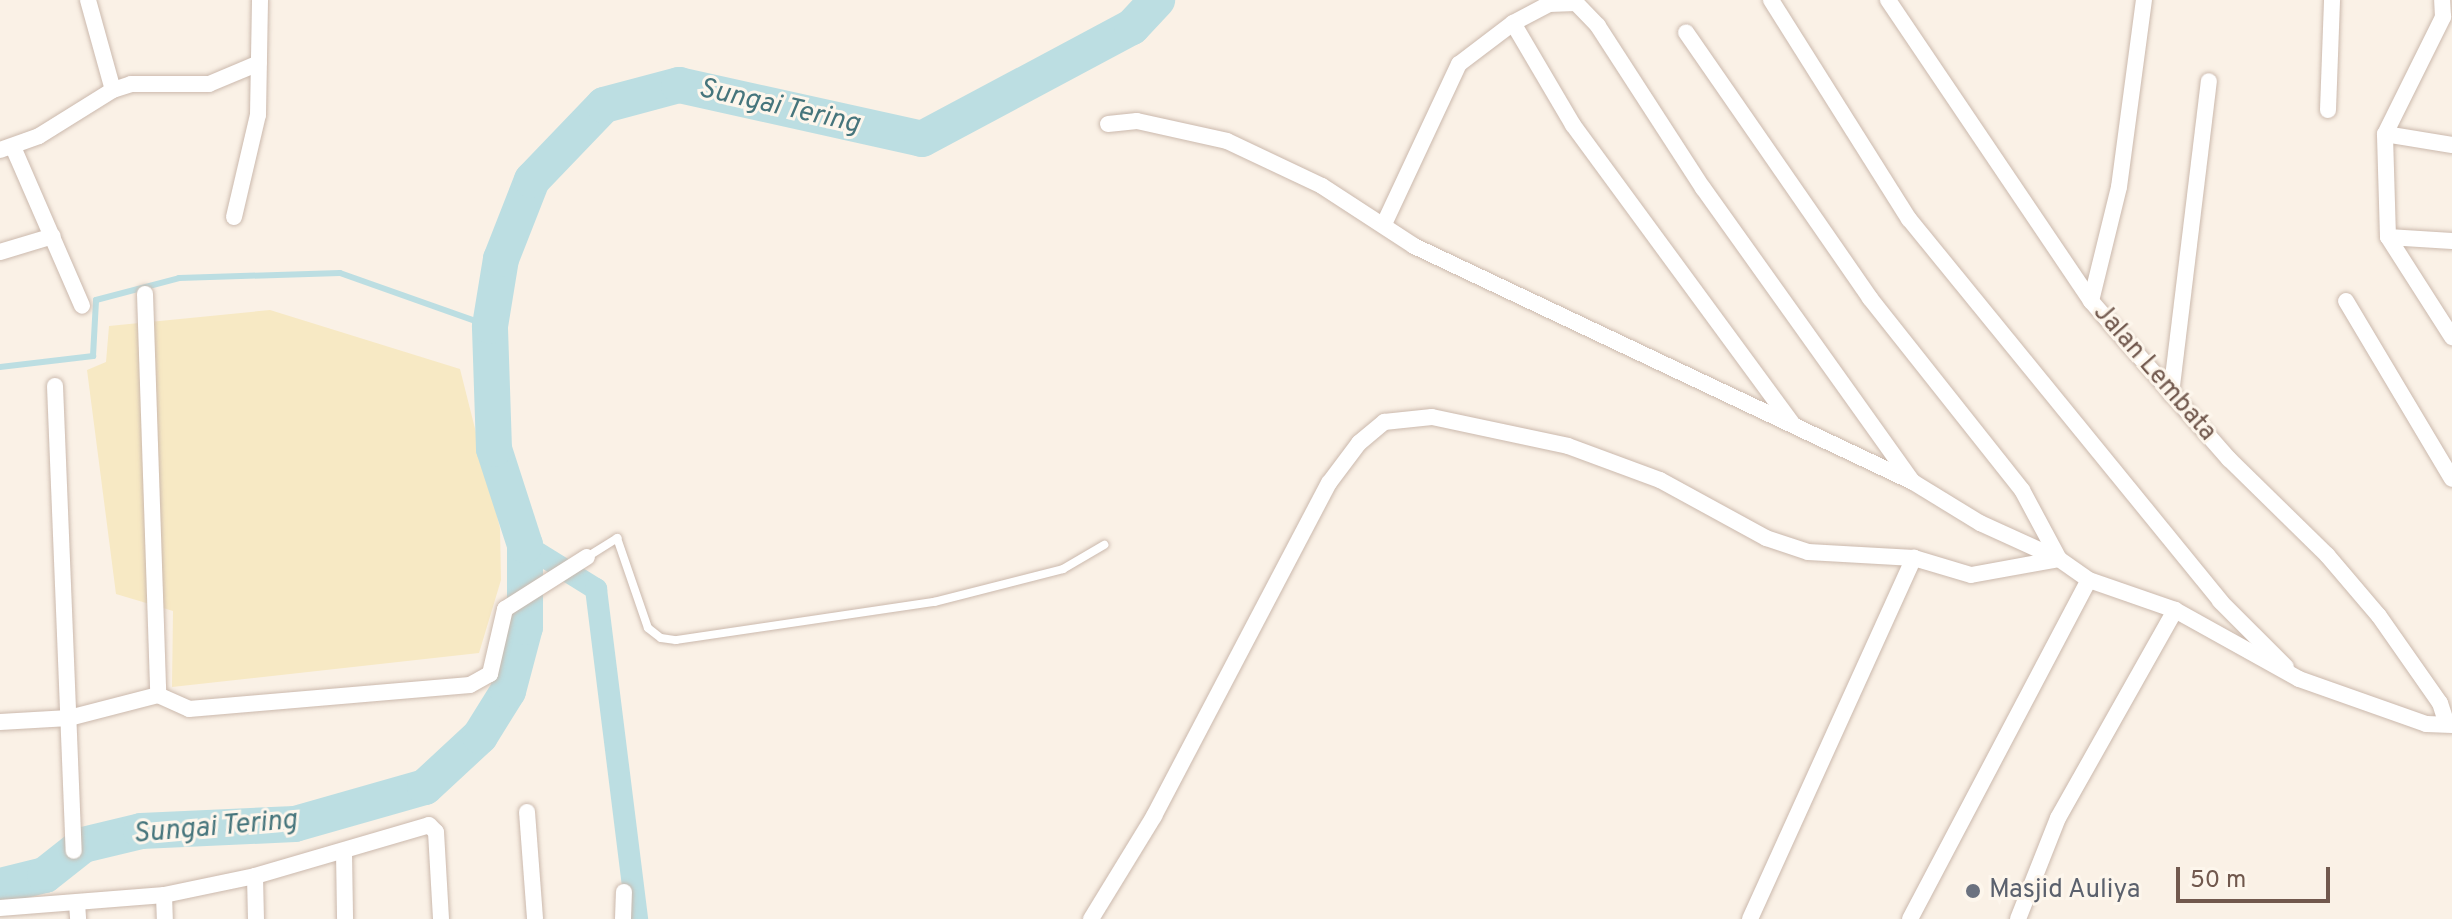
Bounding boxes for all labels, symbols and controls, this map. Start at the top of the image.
water label: Sungai Tering [695,72,863,142]
street label: Jalan Lembata [2086,298,2222,448]
water label: Sungai Tering [131,804,299,852]
scale bar [2180,851,2334,901]
text: 50 m [2190,866,2246,896]
place label: Masjid Auliya [1989,875,2141,907]
marker: Masjid Auliya [1964,882,1982,900]

